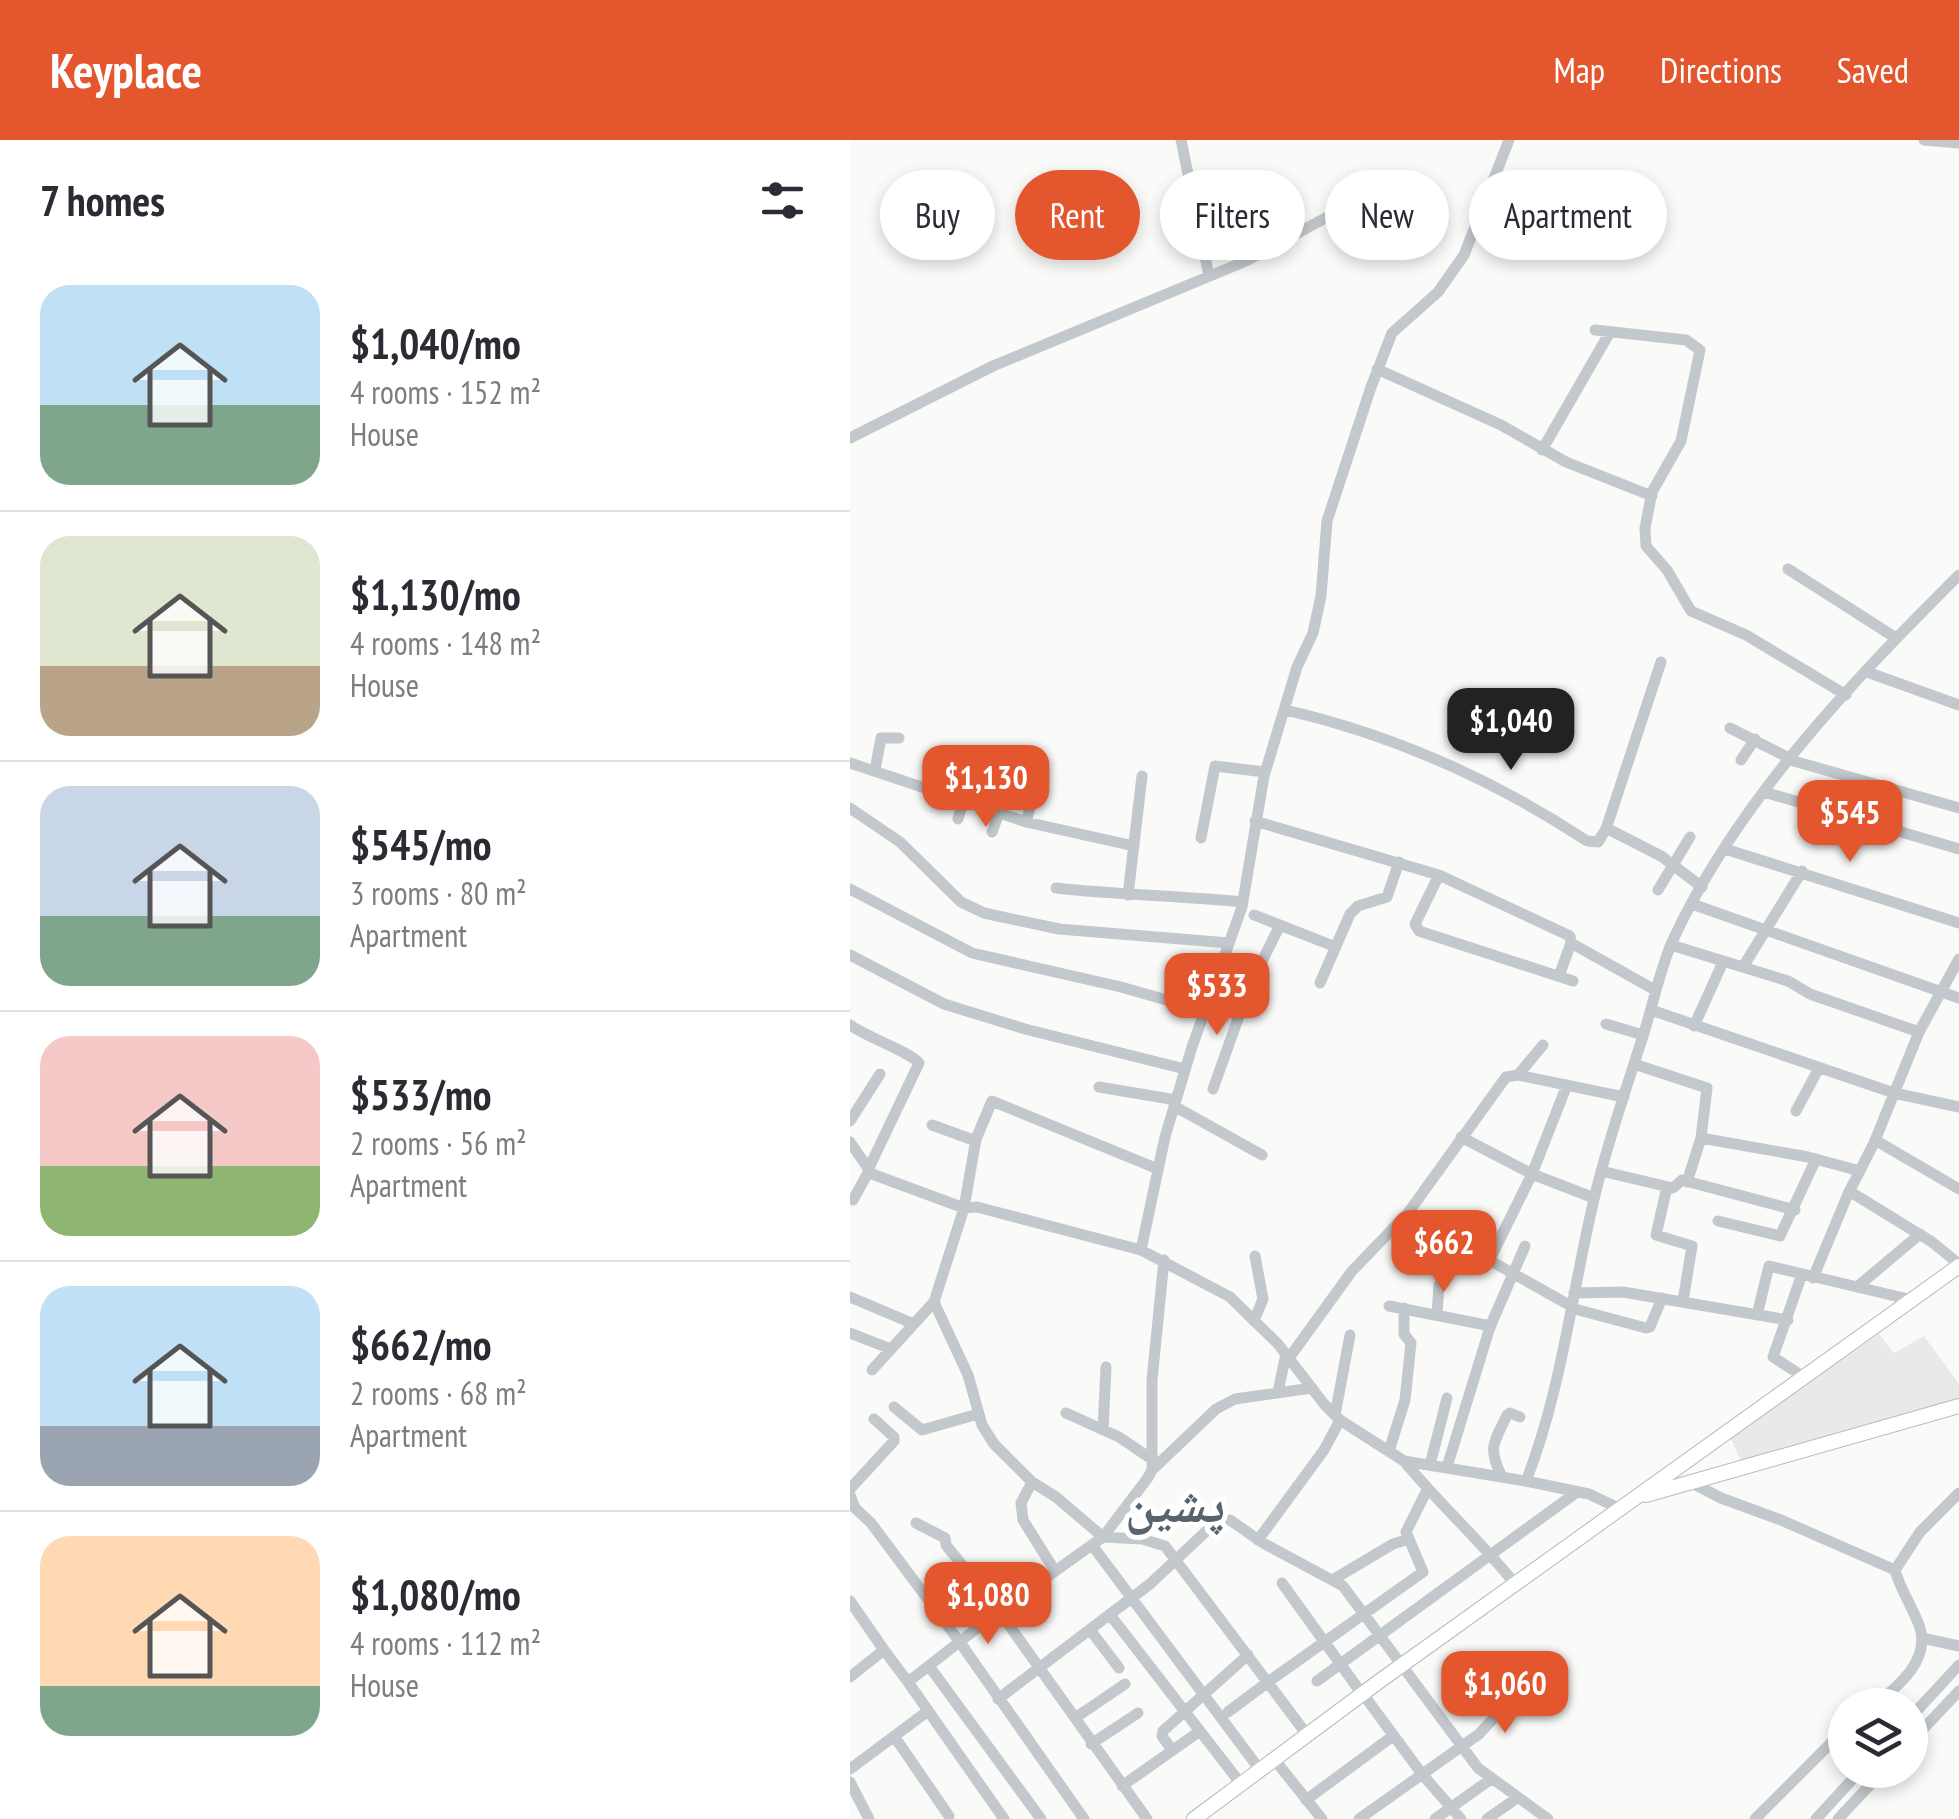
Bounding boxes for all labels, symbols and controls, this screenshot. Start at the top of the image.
text: Keyplace [50,39,202,101]
text: Map [1554,47,1605,93]
text: Directions [1660,47,1782,93]
text: Saved [1837,47,1909,93]
chip: Buy [880,170,995,260]
chip: Rent [1015,170,1140,260]
chip: Filters [1160,170,1305,260]
chip: New [1325,170,1449,260]
chip: Apartment [1469,170,1667,260]
text: 7 homes [40,173,165,228]
icon: filters [755,173,810,228]
text: $1,040/mo [350,316,521,371]
icon: home [120,325,240,445]
text: 4 rooms · 152 m² [350,371,541,413]
text: House [350,413,419,455]
text: $1,130/mo [350,567,521,622]
icon: home [120,576,240,696]
text: 4 rooms · 148 m² [350,622,541,664]
text: House [350,664,419,706]
pin: $1,040 [1430,688,1592,773]
text: $1,040 [1469,699,1553,741]
pin: $1,130 [905,745,1067,830]
text: $1,130 [944,756,1028,798]
pin: $545 [1791,780,1909,865]
text: $545 [1819,791,1881,833]
text: $545/mo [350,817,492,872]
icon: home [120,826,240,946]
text: 3 rooms · 80 m² [350,872,527,914]
text: Apartment [350,914,467,956]
pin: $533 [1158,953,1276,1038]
text: $533 [1186,964,1248,1006]
text: $533/mo [350,1067,492,1122]
icon: home [120,1076,240,1196]
text: 2 rooms · 56 m² [350,1122,527,1164]
text: Apartment [350,1164,467,1206]
pin: $662 [1385,1210,1503,1295]
text: $662 [1413,1221,1475,1263]
text: $662/mo [350,1317,492,1372]
icon: home [120,1326,240,1446]
text: 2 rooms · 68 m² [350,1372,527,1414]
text: Apartment [350,1414,467,1456]
district label: پشین [1125,1471,1225,1536]
pin: $1,080 [907,1562,1069,1647]
text: $1,080/mo [350,1567,521,1622]
text: $1,080 [946,1573,1030,1615]
icon: home [120,1576,240,1696]
text: 4 rooms · 112 m² [350,1622,541,1664]
pin: $1,060 [1424,1651,1586,1736]
text: $1,060 [1463,1662,1547,1704]
text: House [350,1664,419,1706]
map controls [1828,1688,1928,1788]
button: layers [1828,1688,1928,1788]

